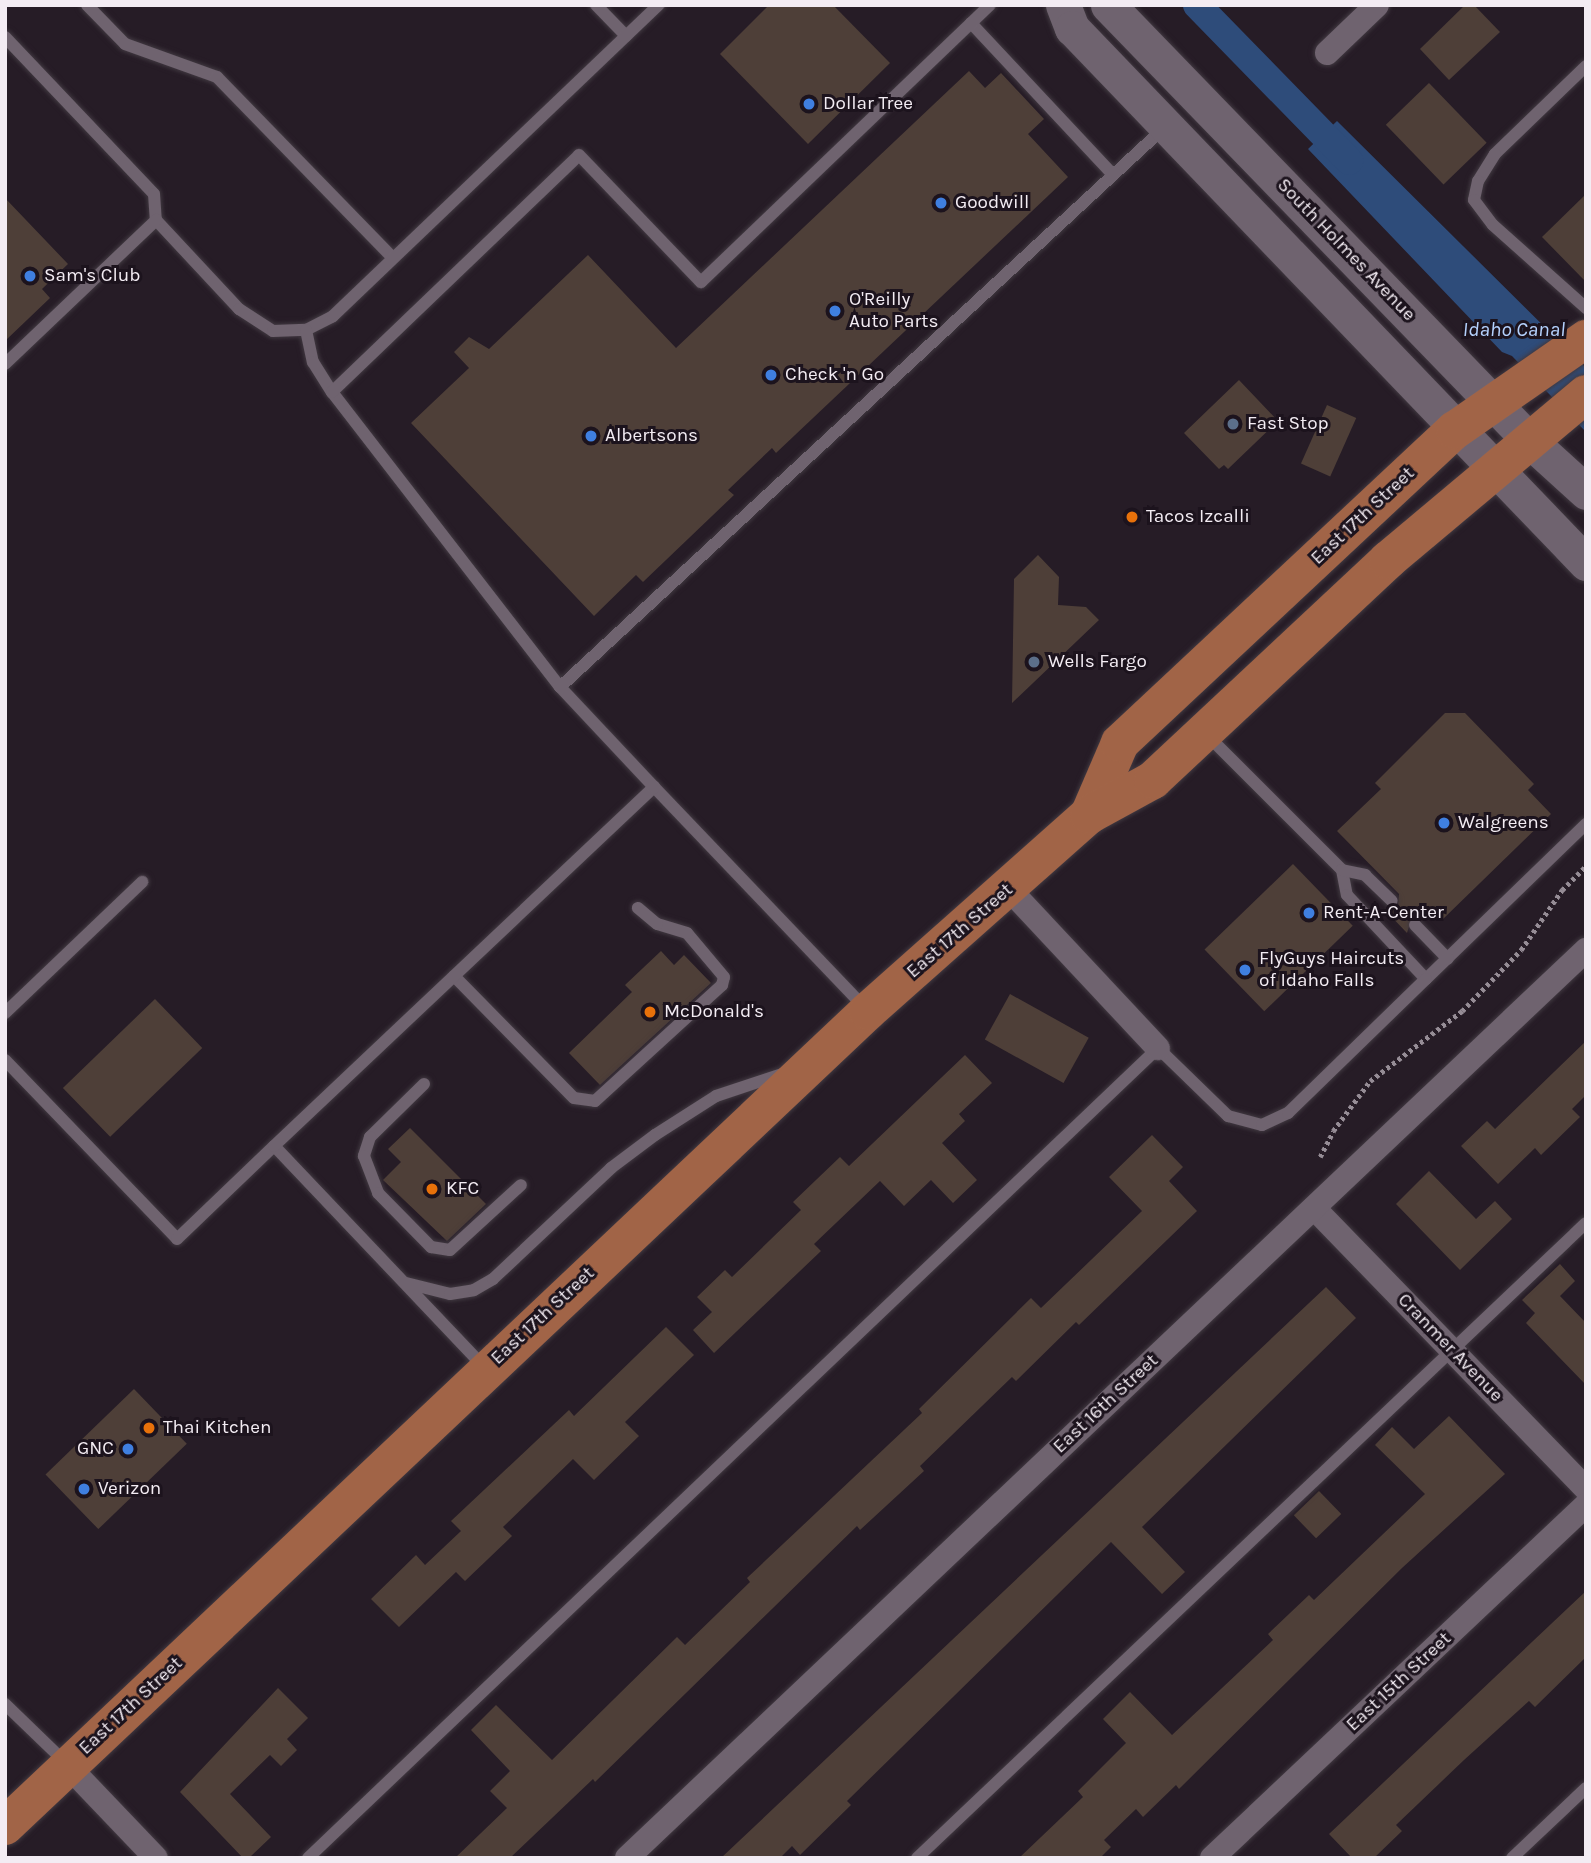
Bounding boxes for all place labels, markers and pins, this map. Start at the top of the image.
place label: Dollar Tree [823,93,913,115]
marker: Dollar Tree [801,96,817,112]
place label: Goodwill [955,192,1029,214]
marker: Goodwill [933,195,949,211]
place label: Sam's Club [44,265,141,287]
marker: Sam's Club [22,268,38,284]
place label: O'Reilly Auto Parts [849,289,938,333]
marker: O'Reilly Auto Parts [827,303,843,319]
place label: Check 'n Go [785,364,884,386]
marker: Check 'n Go [763,367,779,383]
place label: Fast Stop [1247,413,1329,435]
marker: Fast Stop [1225,416,1241,432]
place label: Albertsons [605,425,698,447]
marker: Albertsons [583,428,599,444]
place label: Tacos Izcalli [1146,506,1250,528]
marker: Tacos Izcalli [1124,509,1140,525]
place label: Wells Fargo [1048,651,1147,673]
marker: Wells Fargo [1026,654,1042,670]
place label: Walgreens [1458,812,1549,834]
marker: Walgreens [1436,815,1452,831]
place label: Rent-A-Center [1323,902,1444,924]
marker: Rent-A-Center [1301,905,1317,921]
place label: FlyGuys Haircuts of Idaho Falls [1259,948,1404,992]
marker: FlyGuys Haircuts of Idaho Falls [1237,962,1253,978]
place label: McDonald's [664,1001,764,1023]
marker: McDonald's [642,1004,658,1020]
place label: KFC [446,1178,479,1200]
marker: KFC [424,1181,440,1197]
place label: Thai Kitchen [163,1417,271,1439]
marker: Thai Kitchen [141,1420,157,1436]
place label: GNC [77,1438,114,1460]
marker: GNC [120,1441,136,1457]
place label: Verizon [98,1478,161,1500]
marker: Verizon [76,1481,92,1497]

